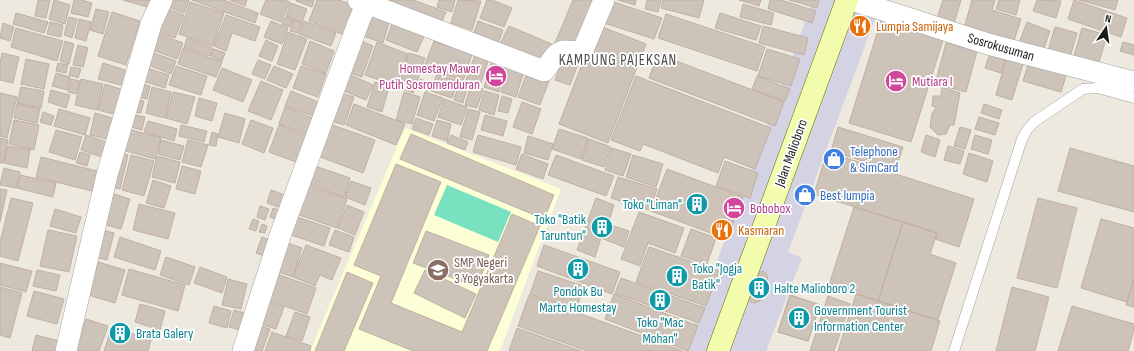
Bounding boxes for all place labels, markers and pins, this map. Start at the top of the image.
restaurant icon: Lumpia Samijaya [847,13,873,39]
place label: Lumpia Samijaya [876,18,953,35]
place label: Homestay Mawar Putih Sosromenduran [379,60,480,93]
hotel icon: Homestay Mawar Putih Sosromenduran [483,63,509,89]
hotel icon: Mutiara I [883,68,909,94]
place label: Mutiara I [912,73,953,90]
place label: Telephone & SimCard [850,143,899,176]
shop icon: Telephone & SimCard [821,146,847,172]
shop icon: Best lumpia [792,182,818,208]
place label: Best lumpia [820,187,875,204]
building icon: Toko "Liman" [684,191,710,217]
hotel icon: Bobobox [721,195,747,221]
place label: Toko "Liman" [622,196,682,213]
place label: Bobobox [750,200,791,217]
place label: Toko "Batik Taruntun" [534,211,587,244]
building icon: Toko "Batik Taruntun" [589,214,615,240]
restaurant icon: Kasmaran [709,217,735,243]
place label: Kasmaran [738,222,784,239]
place label: SMP Negeri 3 Yogyakarta [454,254,513,287]
building icon: Pondok Bu Marto Homestay [565,256,591,282]
school or university icon: SMP Negeri 3 Yogyakarta [425,257,451,283]
place label: Toko "Jogja Batik" [692,260,742,293]
building icon: Toko "Jogja Batik" [664,263,690,289]
building icon: Halte Malioboro 2 [746,275,772,301]
place label: Halte Malioboro 2 [774,280,856,297]
place label: Pondok Bu Marto Homestay [539,283,617,316]
building icon: Toko "Mac Mohan" [647,287,673,313]
place label: Government Tourist Information Center [814,302,907,335]
building icon: Government Tourist Information Center [786,305,812,331]
place label: Toko "Mac Mohan" [636,314,684,347]
building icon: Brata Galery [107,320,133,346]
place label: Brata Galery [136,325,194,342]

